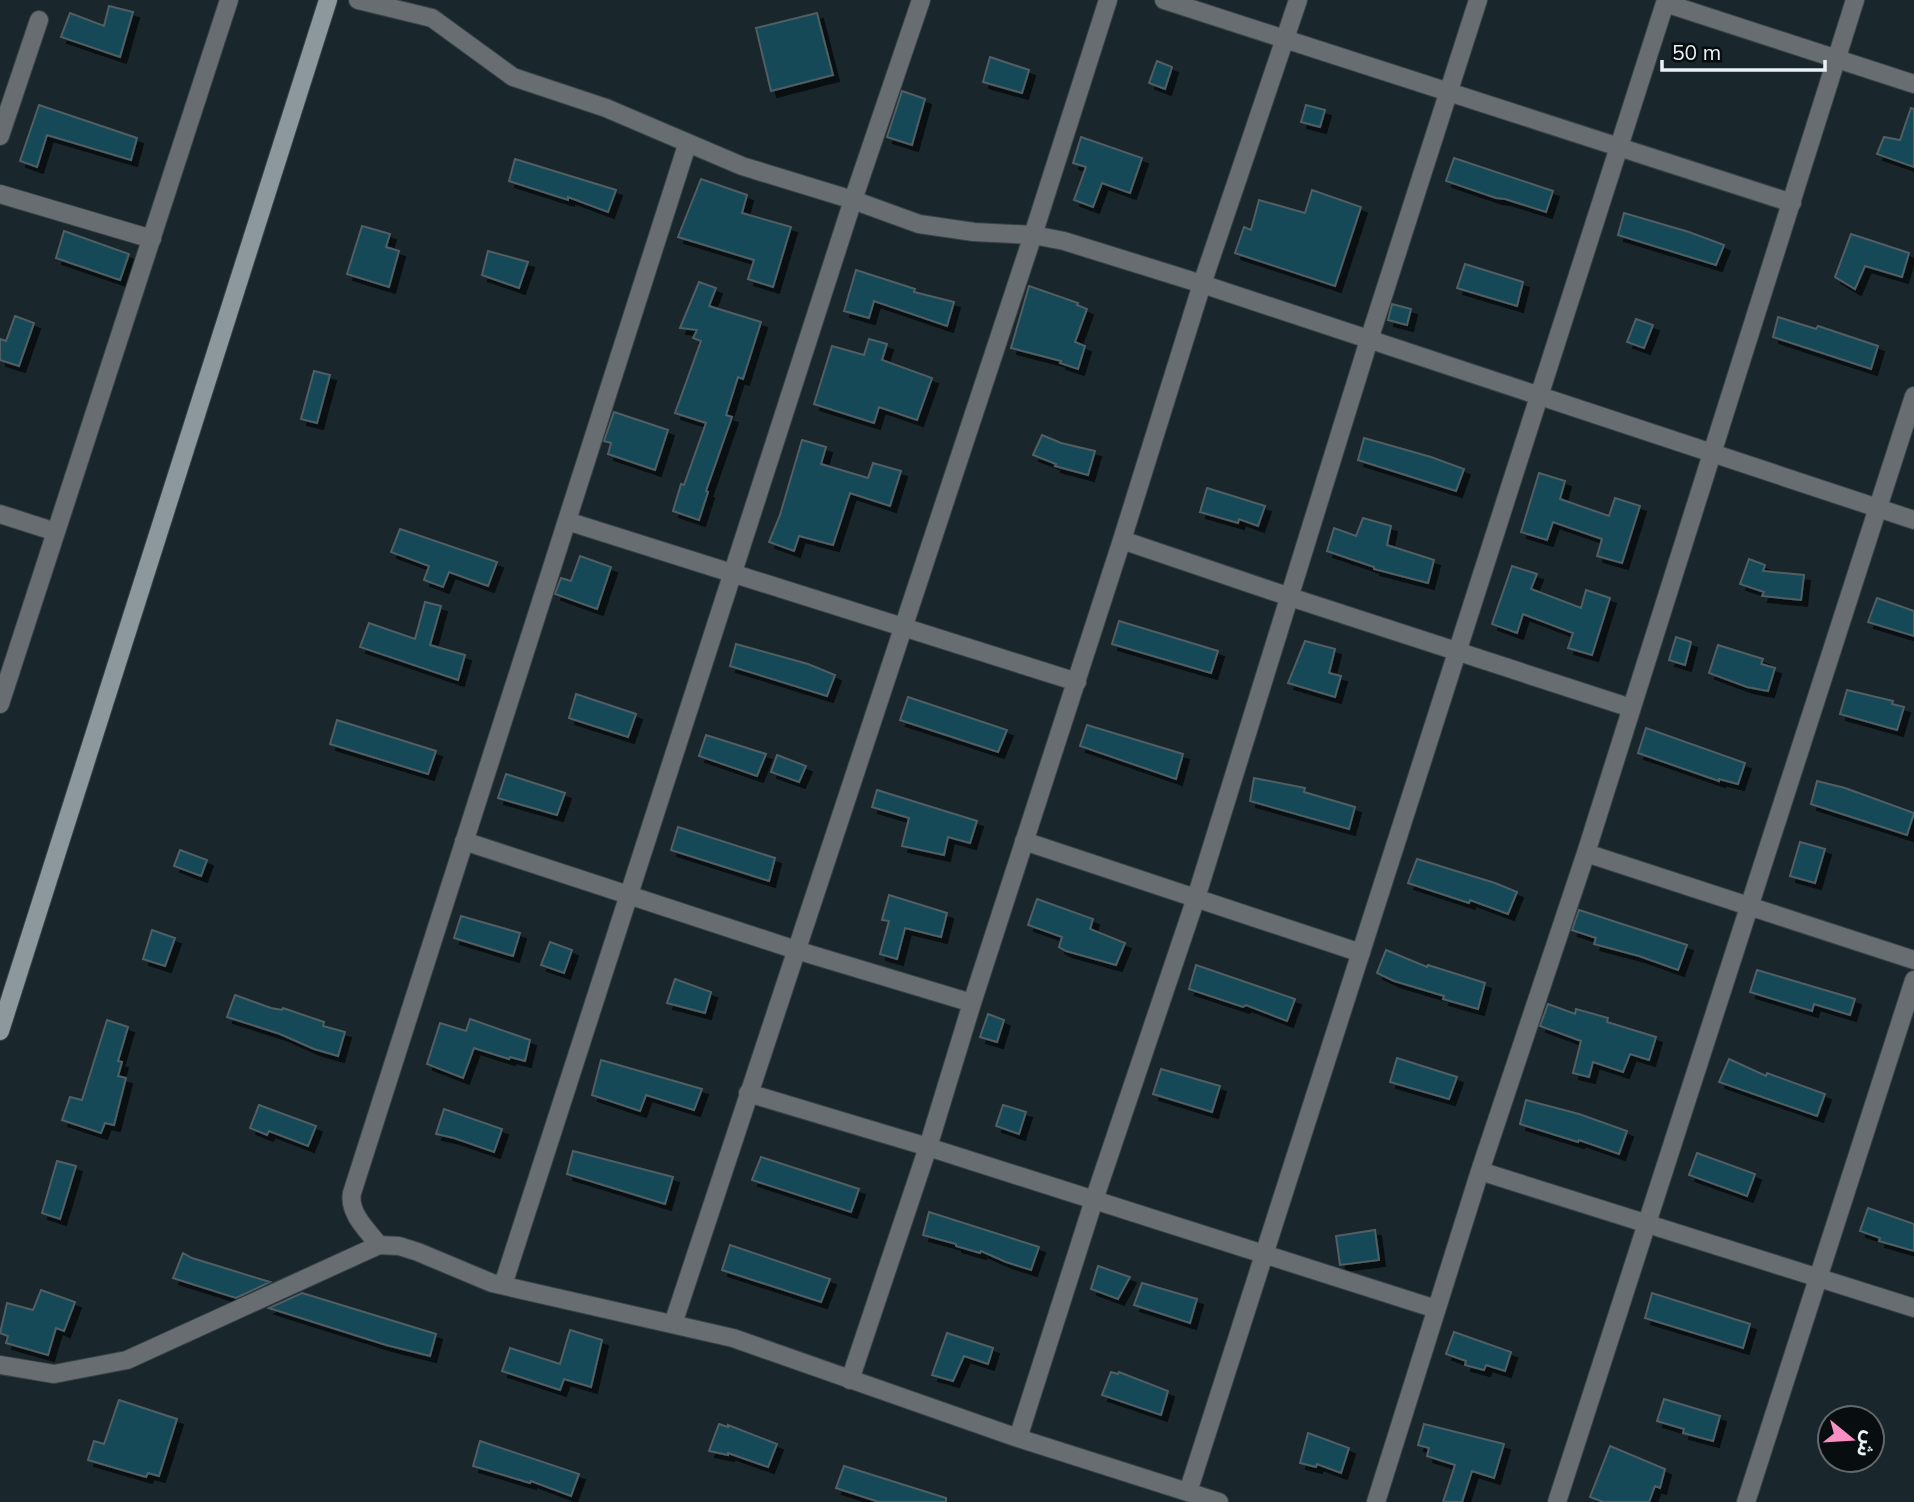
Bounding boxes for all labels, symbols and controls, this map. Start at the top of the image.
scale bar [1662,28,1825,72]
text: 50 m [1672,39,1721,65]
north arrow [1816,1404,1886,1474]
text: ش [1852,1428,1883,1460]

